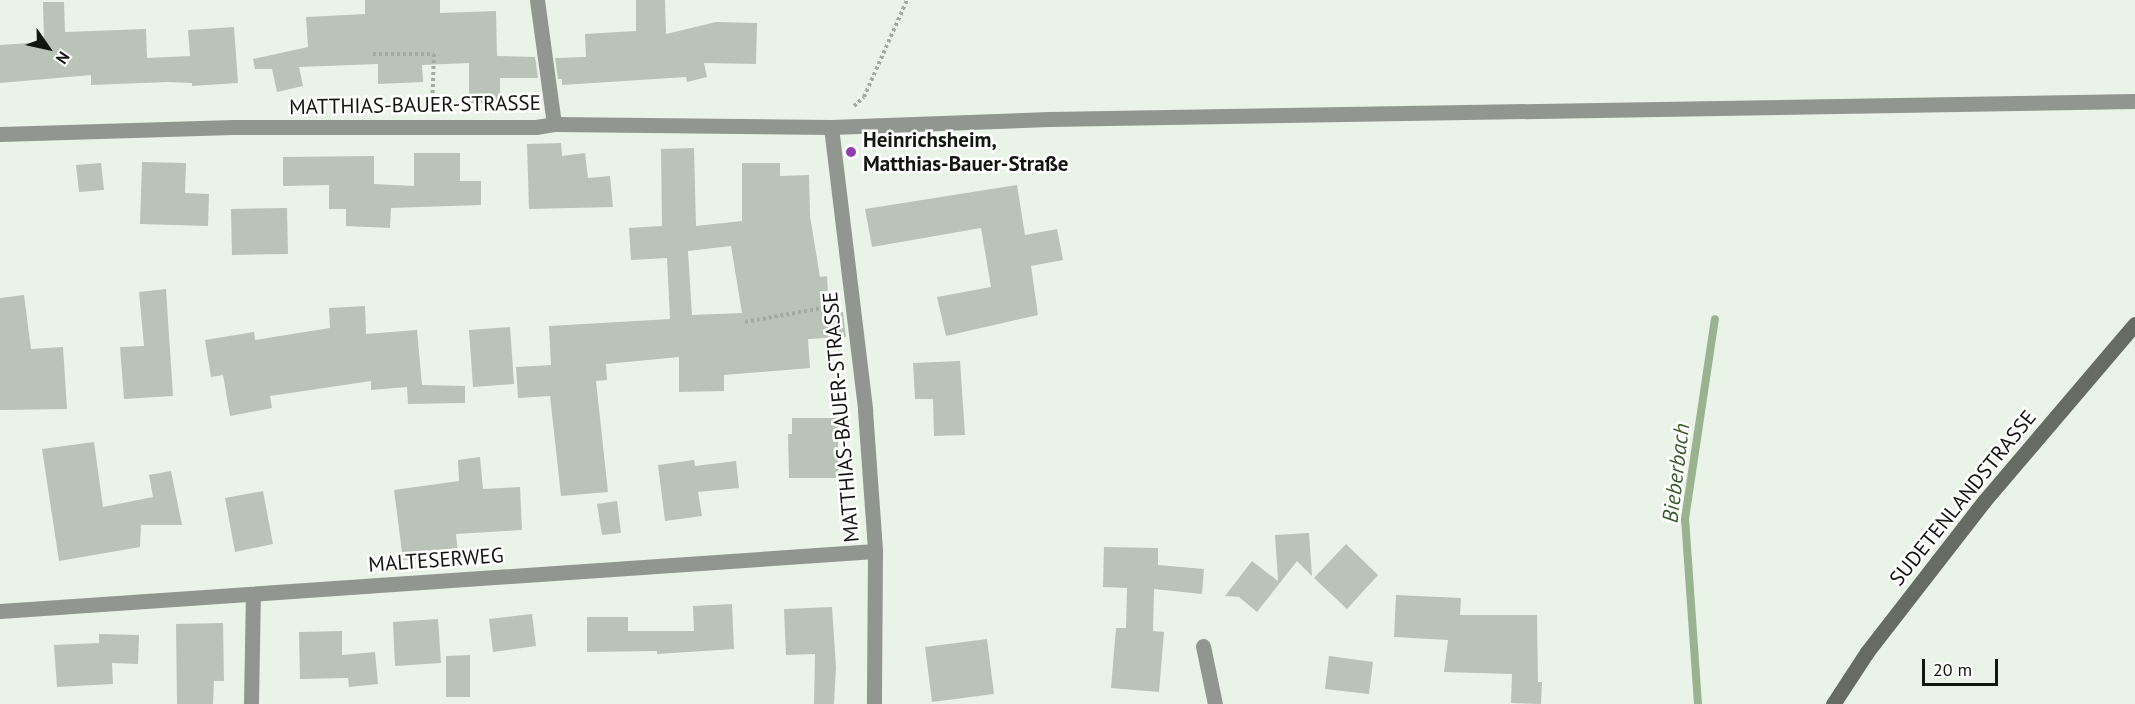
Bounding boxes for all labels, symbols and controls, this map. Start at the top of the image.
north arrow [18,18,78,78]
text: N [52,48,74,68]
street label: MATTHIAS-BAUER-STRASSE [289,90,541,120]
place label: Heinrichsheim, Matthias-Bauer-Straße [863,127,1069,177]
marker: Heinrichsheim, Matthias-Bauer-Straße [844,145,858,159]
street label: MATTHIAS-BAUER-STRASSE [817,291,865,543]
street label: SUDETENLANDSTRASSE [1884,405,2042,591]
water label: Bieberbach [1657,422,1695,524]
street label: MALTESERWEG [367,543,505,577]
scale bar [1925,647,2002,685]
text: 20 m [1933,658,1972,681]

